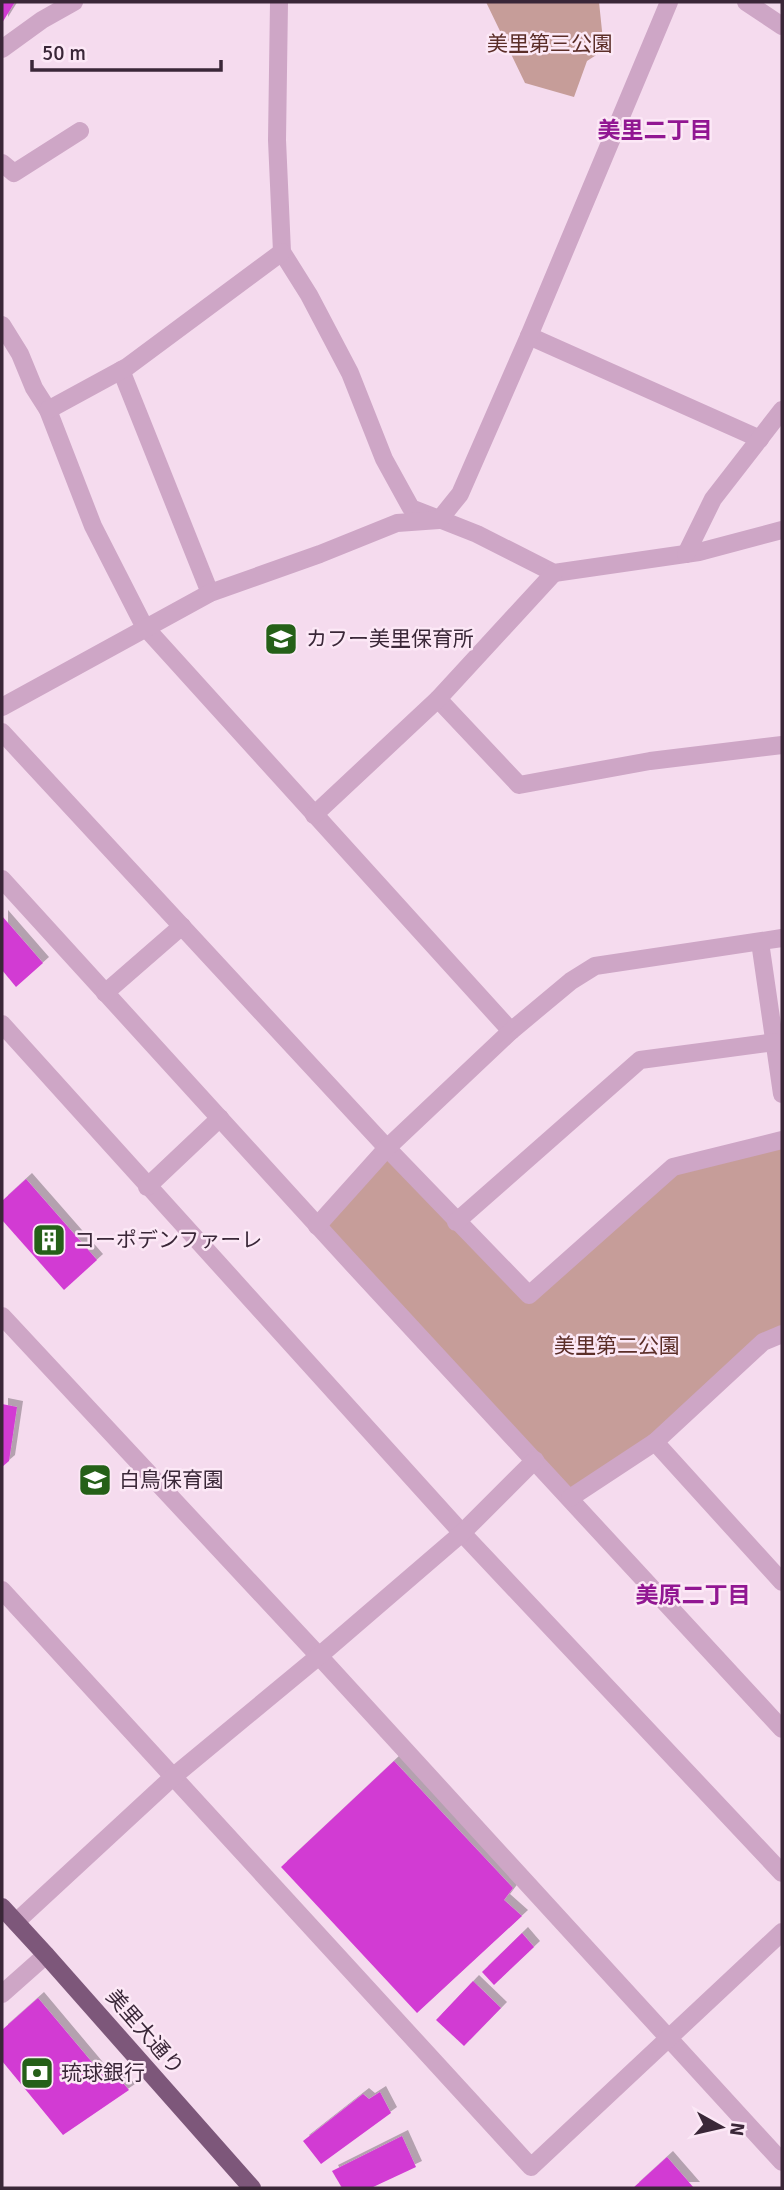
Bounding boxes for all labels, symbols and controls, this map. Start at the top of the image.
scale bar [32,28,220,72]
park label: 美里第三公園 [487,31,613,57]
text: 50 m [42,40,86,66]
district label: 美里二丁目 [598,116,713,145]
school or university icon: カフー美里保育所 [262,620,300,658]
place label: カフー美里保育所 [306,626,474,652]
building icon: コーポデンファーレ [30,1221,68,1259]
place label: コーポデンファーレ [74,1227,262,1253]
park label: 美里第二公園 [554,1333,680,1359]
school or university icon: 白鳥保育園 [76,1461,114,1499]
place label: 白鳥保育園 [119,1467,224,1493]
district label: 美原二丁目 [636,1581,751,1610]
street label: 美里大通り [101,1984,189,2080]
bank icon: 琉球銀行 [18,2054,56,2092]
place label: 琉球銀行 [61,2060,145,2086]
north arrow [686,2092,756,2162]
text: N [724,2121,750,2137]

